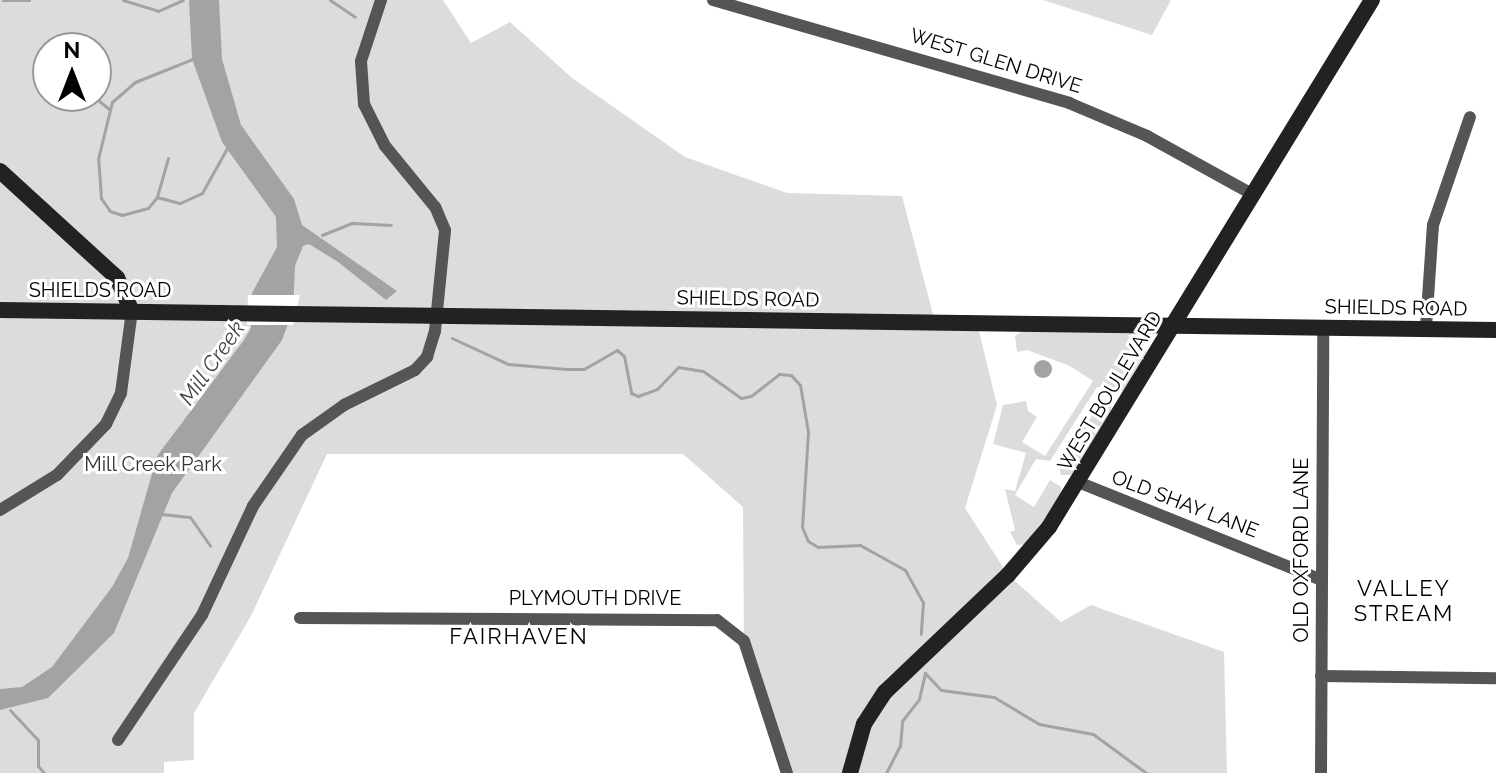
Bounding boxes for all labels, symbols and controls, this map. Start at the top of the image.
street label: WEST GLEN DRIVE [907,23,1085,99]
north arrow [32,32,112,112]
text: N [64,37,80,63]
street label: SHIELDS ROAD [29,278,171,302]
street label: SHIELDS ROAD [676,286,820,312]
street label: SHIELDS ROAD [1324,295,1468,321]
street label: WEST BOULEVARD [1053,306,1167,476]
water label: Mill Creek [173,316,251,410]
park label: Mill Creek Park [84,452,222,476]
street label: OLD OXFORD LANE [1289,458,1313,642]
street label: OLD SHAY LANE [1108,465,1262,543]
district label: VALLEY STREAM [1354,575,1454,626]
street label: PLYMOUTH DRIVE [509,586,681,610]
district label: FAIRHAVEN [449,624,589,650]

